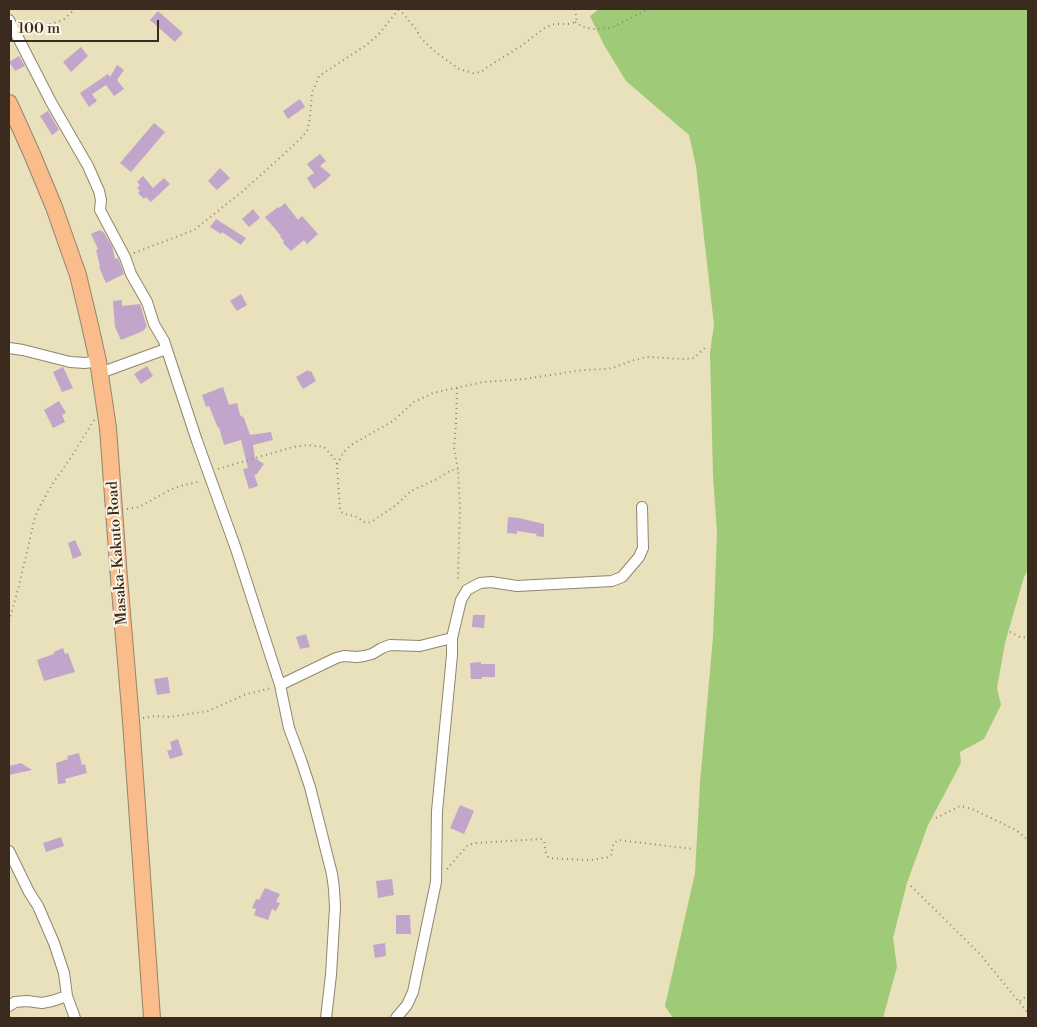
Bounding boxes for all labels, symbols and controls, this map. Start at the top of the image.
scale bar [12,10,161,42]
text: 100 m [18,19,60,38]
street label: Masaka-Kakuto Road [104,480,132,626]

